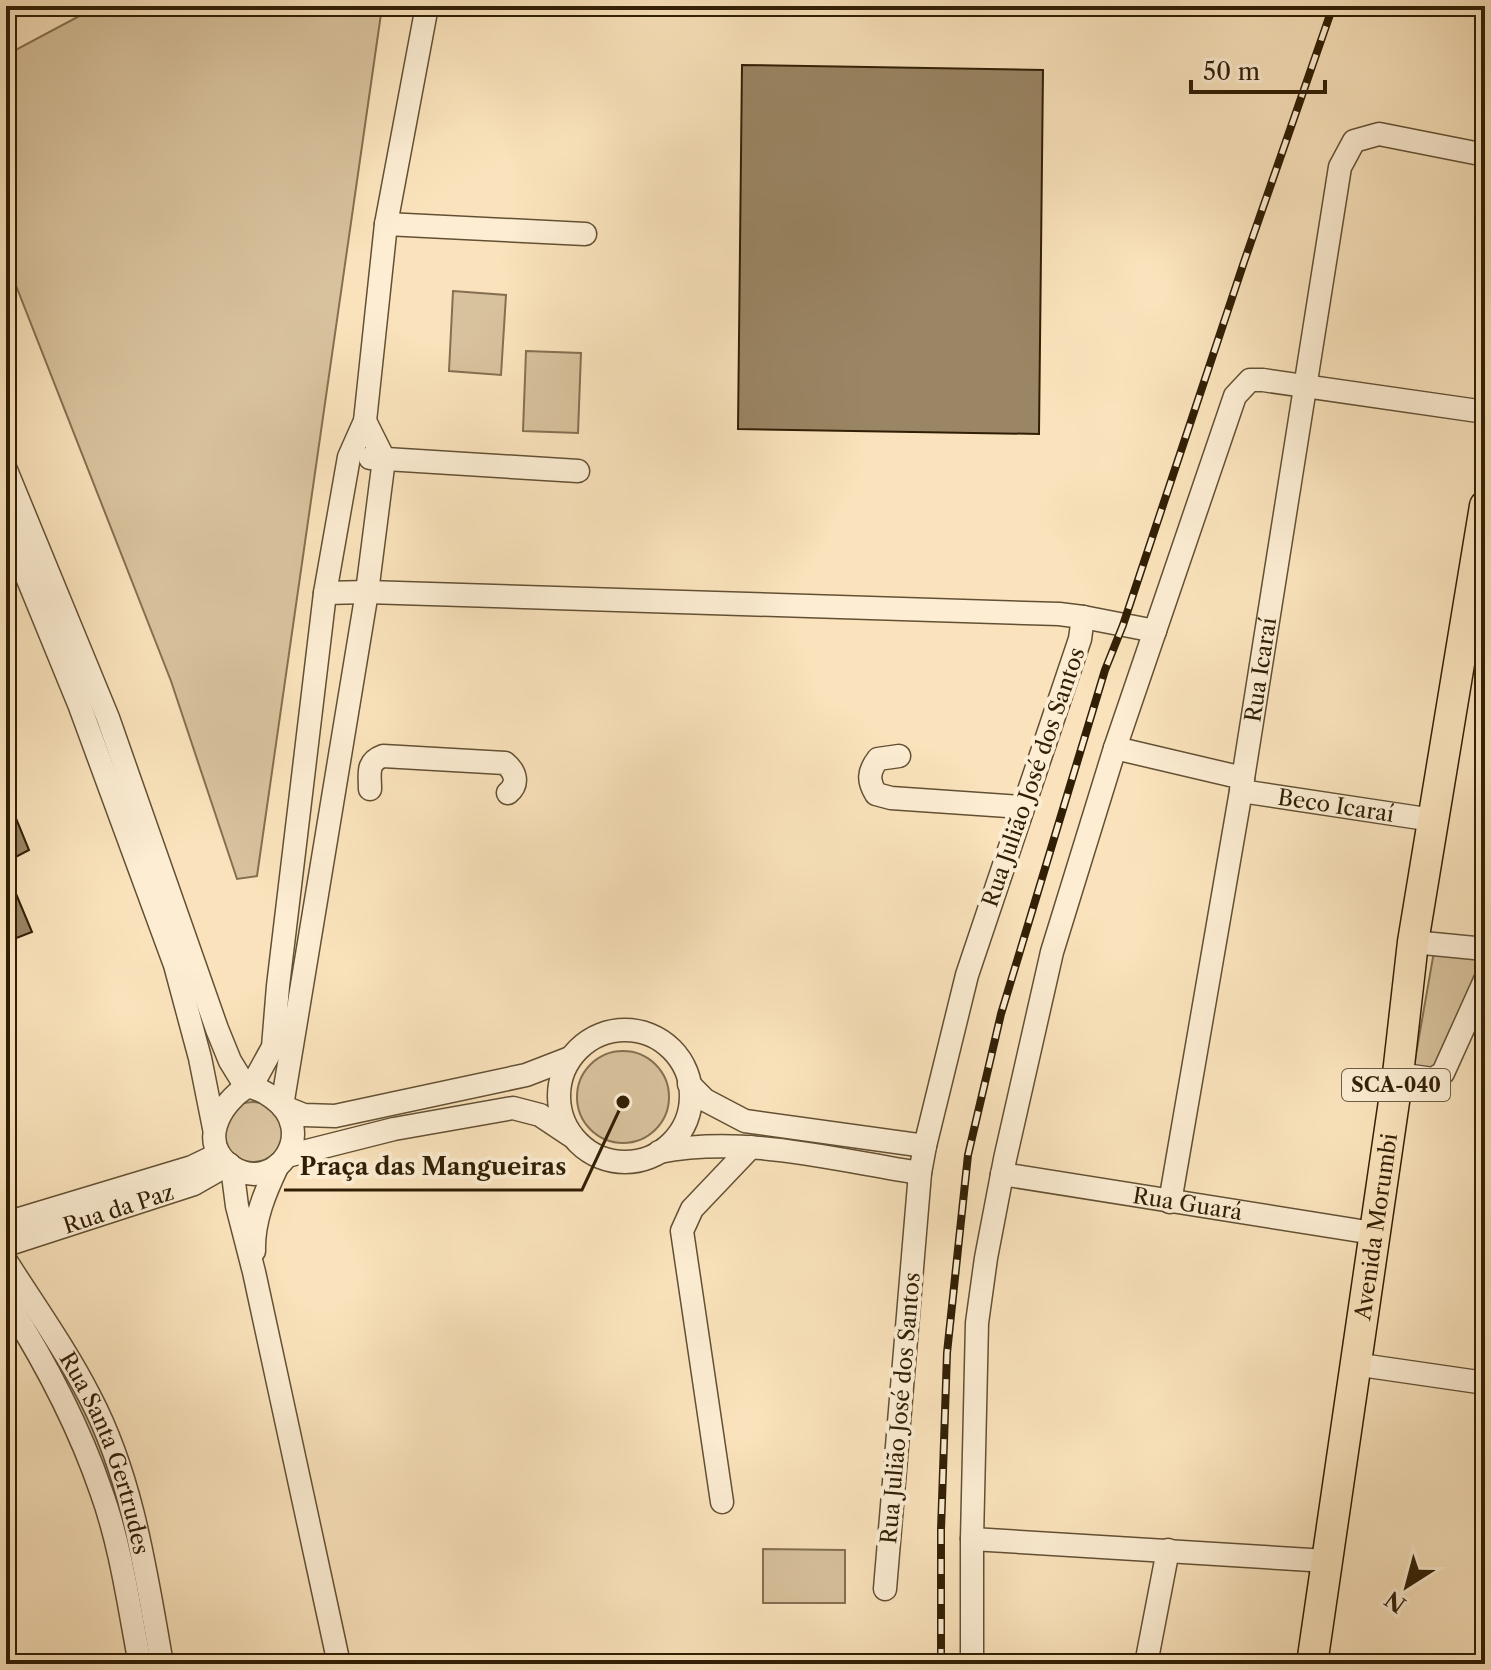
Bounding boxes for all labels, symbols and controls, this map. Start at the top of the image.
scale bar [1191,44,1325,94]
text: 50 m [1203,57,1260,86]
street label: Rua Icaraí [1239,615,1282,724]
street label: Rua Julião José dos Santos [976,644,1091,910]
street label: Beco Icaraí [1276,784,1396,828]
road number: SCA-040 [1342,1069,1450,1101]
street label: Avenida Morumbi [1349,1131,1403,1323]
callout: Praça das Mangueiras [284,1142,582,1190]
text: Praça das Mangueiras [300,1152,566,1181]
street label: Rua da Paz [60,1179,177,1240]
street label: Rua Guará [1131,1182,1245,1226]
street label: Rua Julião José dos Santos [875,1271,926,1545]
street label: Rua Santa Gertrudes [54,1347,155,1557]
north arrow [1367,1546,1447,1626]
text: N [1380,1585,1411,1618]

